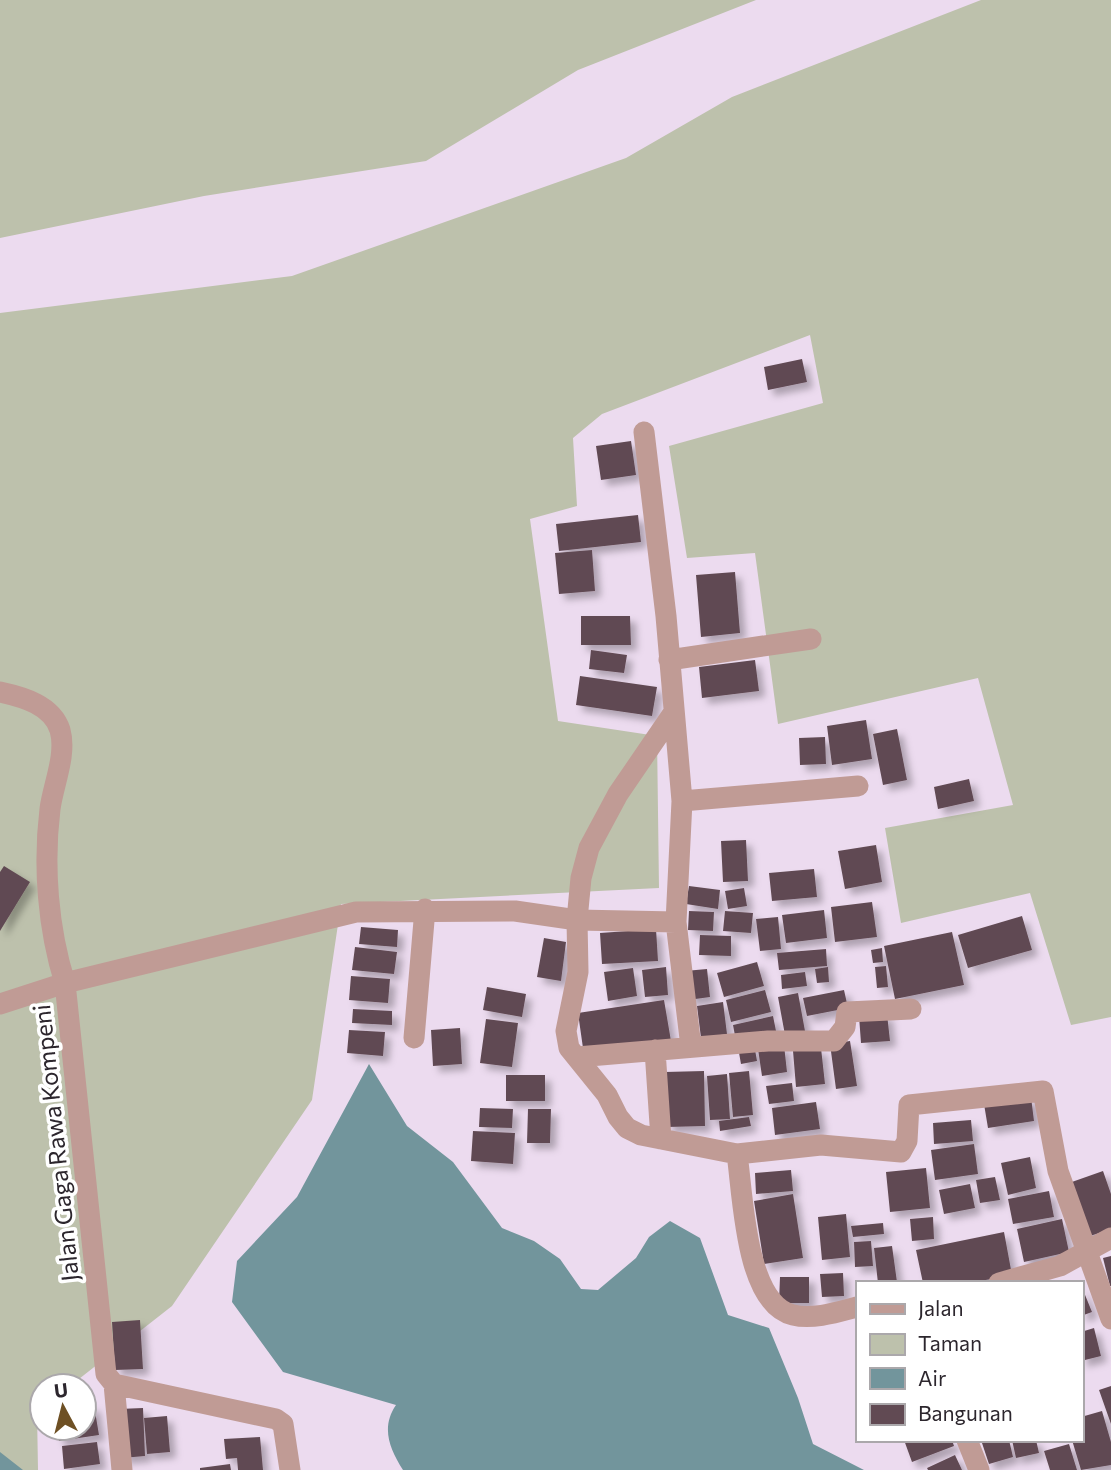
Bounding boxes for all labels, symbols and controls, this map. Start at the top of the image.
street label: Jalan Gaga Rawa Kompeni [26,1003,84,1283]
legend [856,1281,1083,1442]
text: Jalan [918,1295,963,1320]
text: Taman [918,1330,982,1355]
text: Air [918,1365,946,1390]
north arrow [28,1372,98,1442]
text: U [53,1377,69,1402]
text: Bangunan [918,1400,1013,1425]

